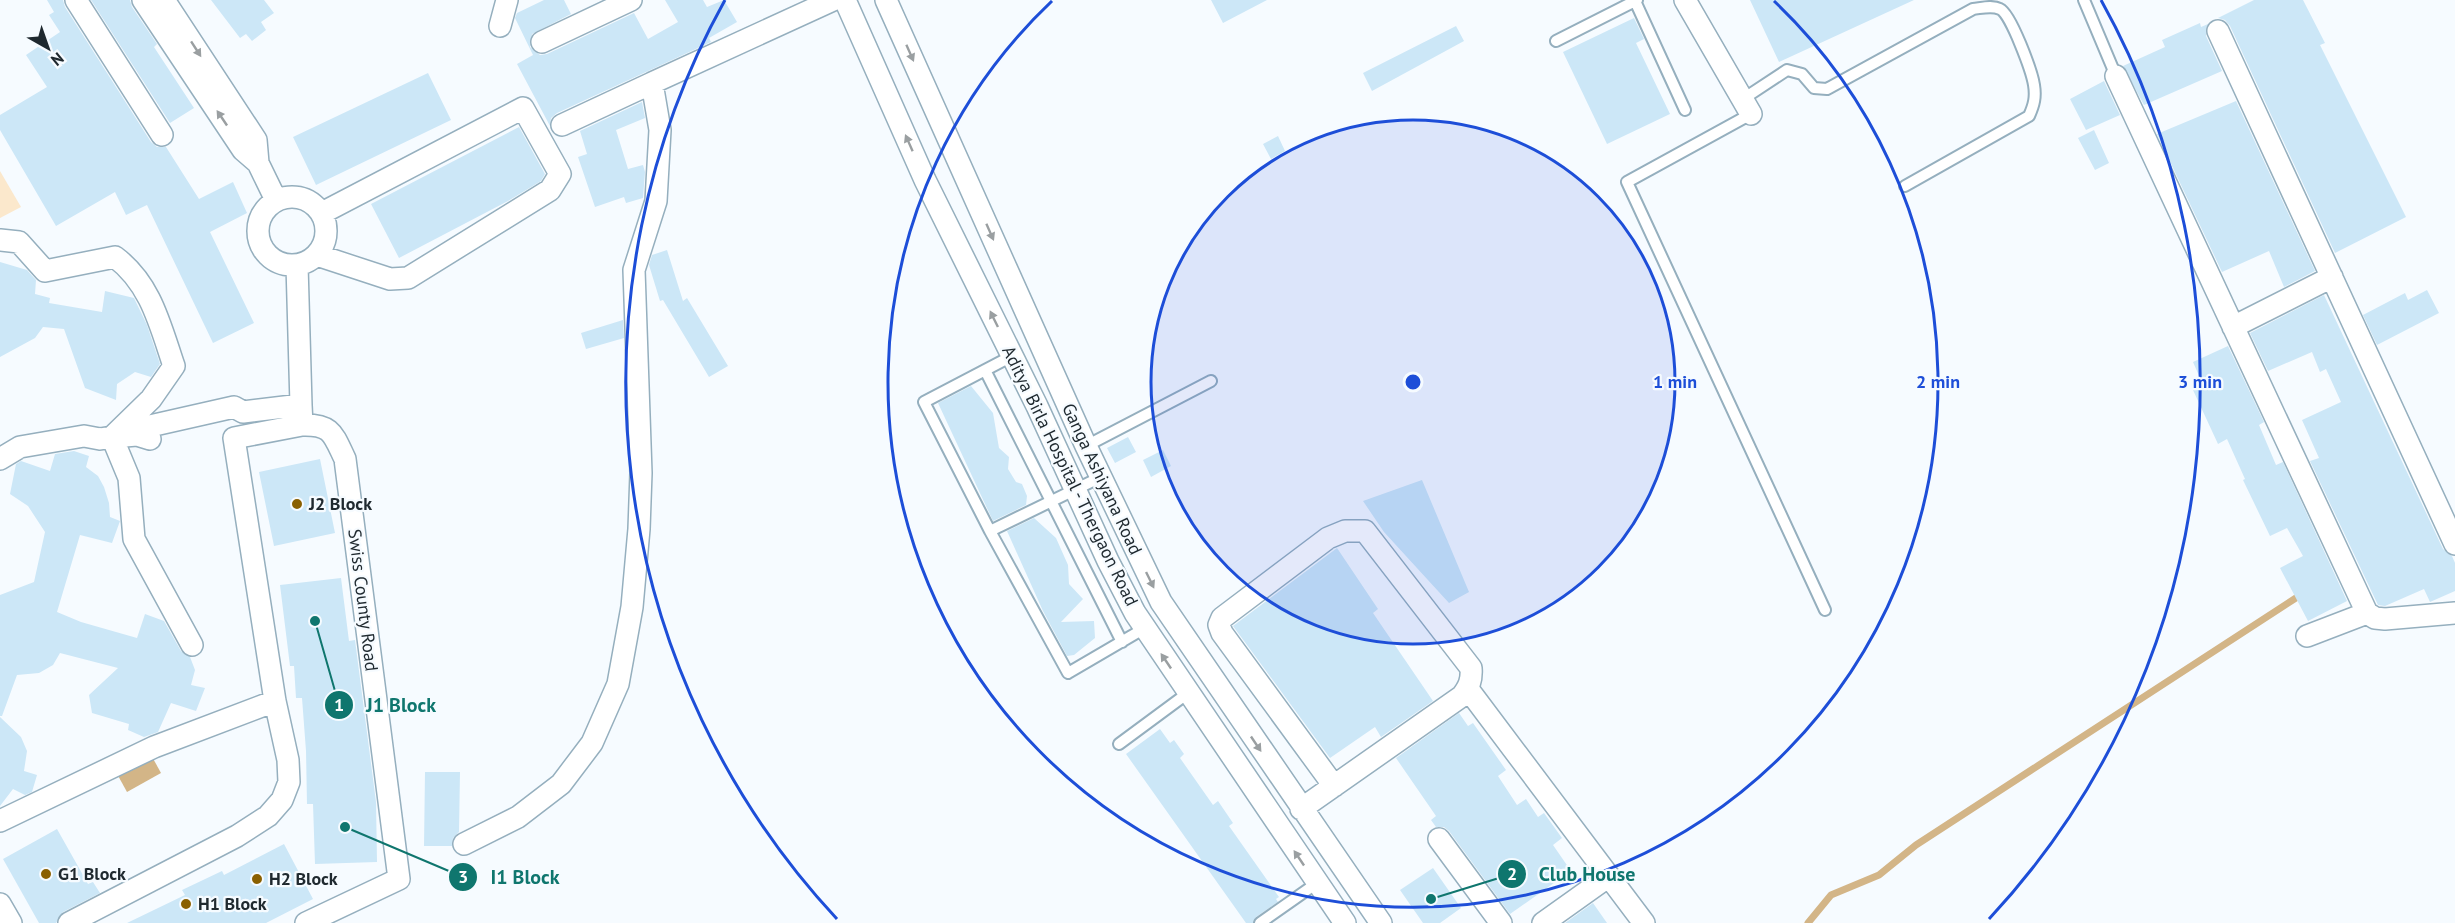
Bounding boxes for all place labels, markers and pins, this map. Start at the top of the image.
centre of rings [1403,372,1423,392]
place label: J2 Block [308,492,372,515]
marker: J2 Block [290,497,304,511]
callout: J1 Block [324,686,448,724]
callout: Club House [1497,855,1648,893]
callout: I1 Block [448,858,571,896]
place label: G1 Block [58,862,126,885]
marker: G1 Block [39,867,53,881]
place label: H2 Block [269,867,338,890]
marker: H2 Block [250,872,264,886]
place label: H1 Block [198,892,267,915]
marker: H1 Block [179,897,193,911]

